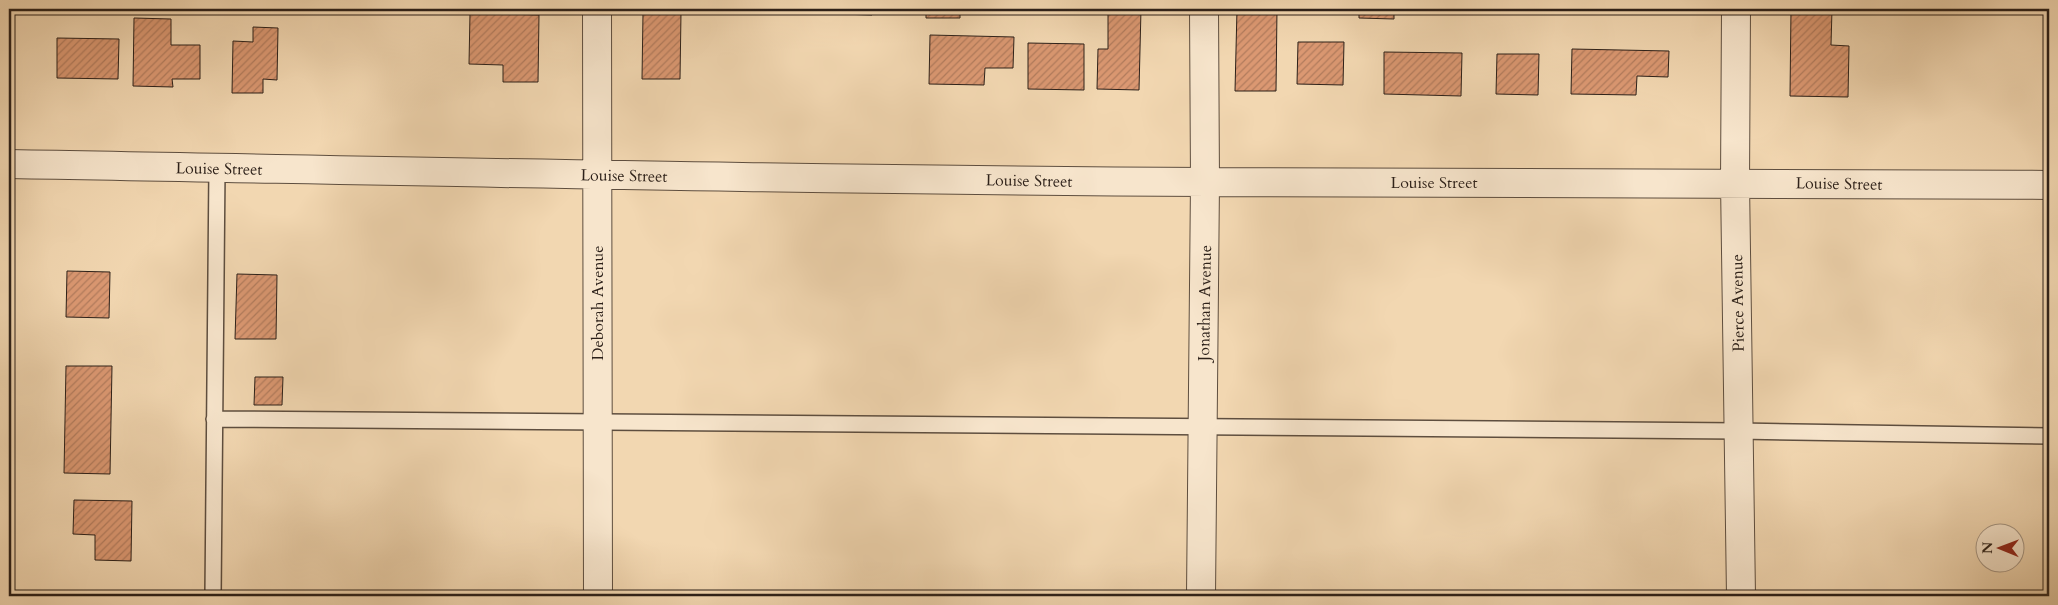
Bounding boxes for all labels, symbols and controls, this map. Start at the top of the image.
street label: Louise Street [175,157,263,181]
street label: Louise Street [580,164,668,188]
street label: Louise Street [985,169,1073,193]
street label: Louise Street [1390,172,1478,194]
street label: Louise Street [1795,172,1883,196]
street label: Deborah Avenue [587,245,609,361]
street label: Jonathan Avenue [1193,245,1217,363]
street label: Pierce Avenue [1726,254,1750,352]
north arrow [1976,522,2026,572]
text: N [1978,542,1997,554]

